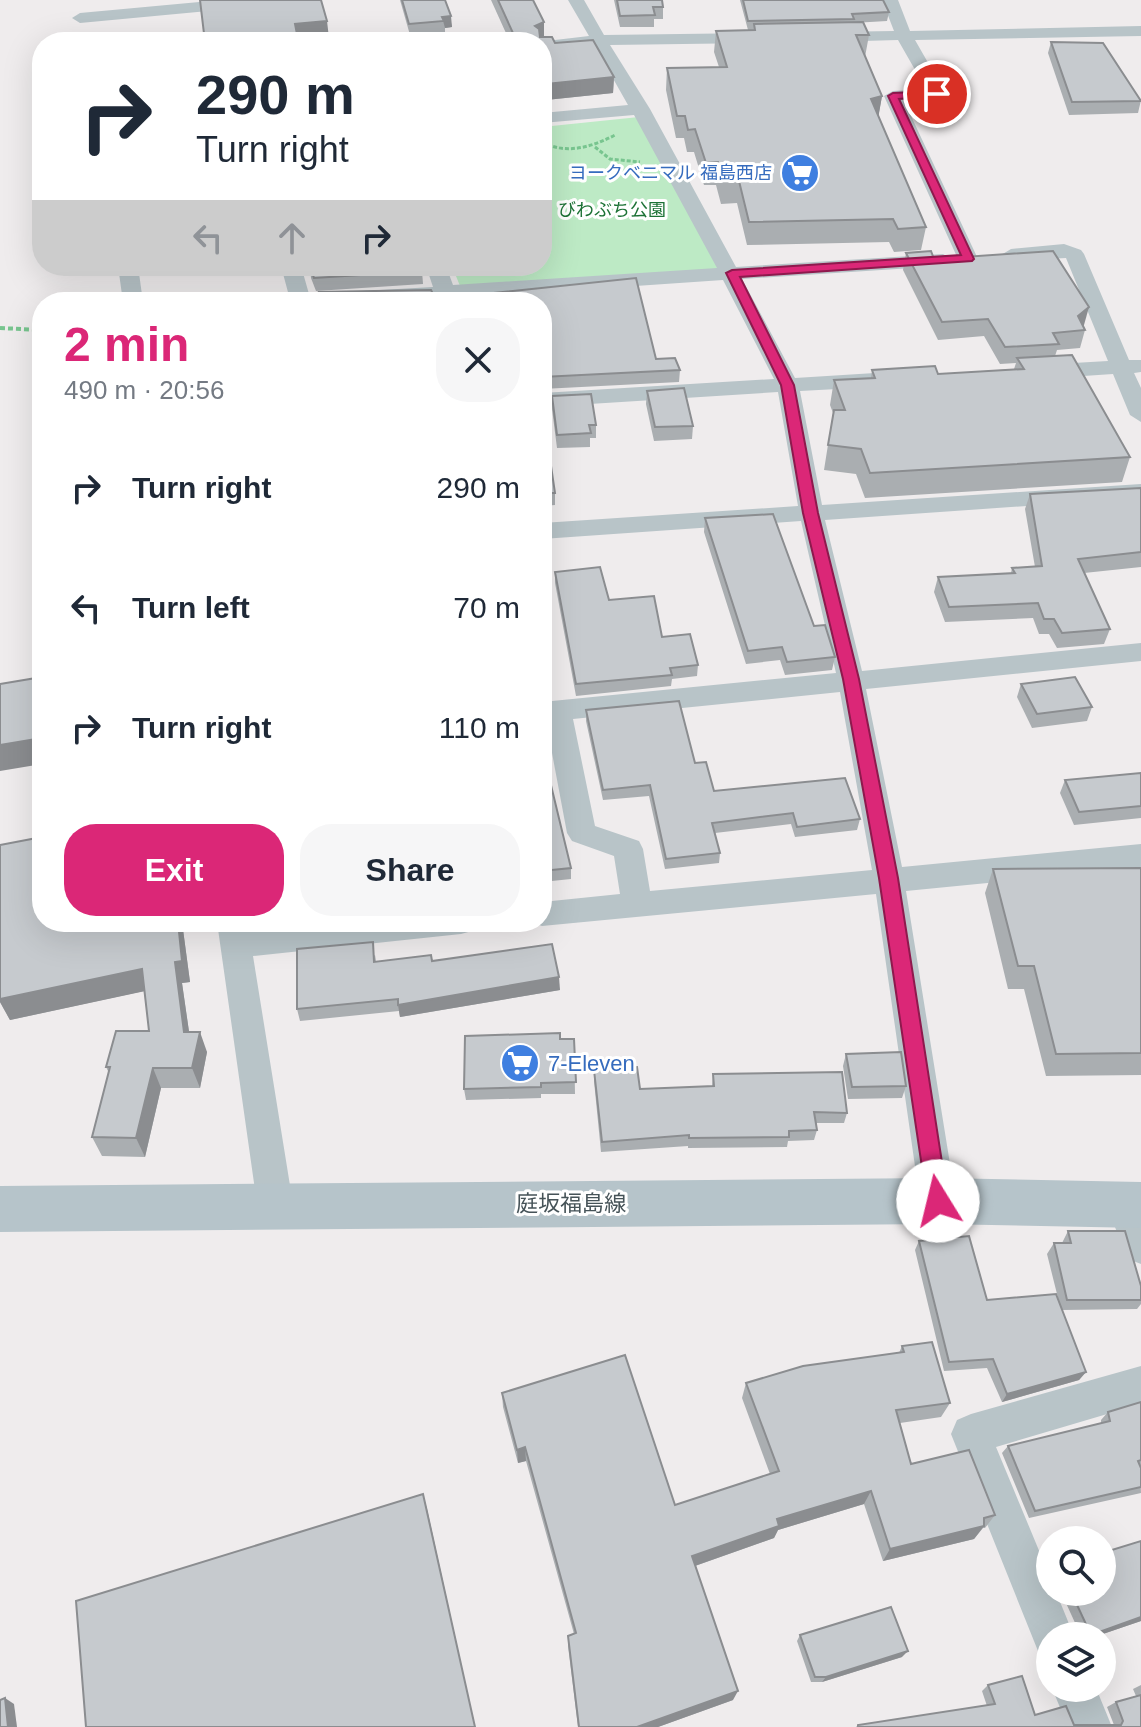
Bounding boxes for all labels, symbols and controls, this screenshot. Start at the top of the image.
pin [903,60,971,128]
text: 290 m [196,63,355,126]
icon: right [64,64,168,168]
icon: arrive [915,72,959,116]
text: Turn right [196,129,349,170]
supermarket icon: ヨークベニマル 福島西店 [779,152,821,194]
place label: ヨークベニマル 福島西店 [569,163,772,183]
park label: びわぶち公園 [558,200,666,220]
icon: left [186,216,230,260]
icon: ahead [270,216,314,260]
icon: right [354,216,398,260]
text: 2 min [64,318,189,371]
button: close [436,318,520,402]
text: 490 m · 20:56 [64,375,224,405]
icon: right [64,466,108,510]
text: Turn right [132,471,271,504]
text: 290 m [437,471,520,504]
icon: left [64,586,108,630]
text: Turn left [132,591,250,624]
text: 70 m [453,591,520,624]
icon: right [64,706,108,750]
text: Turn right [132,711,271,744]
text: 110 m [439,711,520,744]
button: Exit [64,824,284,916]
button: Share [300,824,520,916]
supermarket icon: 7-Eleven [499,1042,541,1084]
place label: 7-Eleven [548,1051,635,1076]
position arrow [896,1159,980,1243]
street label: 庭坂福島線 [516,1191,626,1216]
map controls [1036,1526,1116,1702]
button: search [1036,1526,1116,1606]
button: layers [1036,1622,1116,1702]

